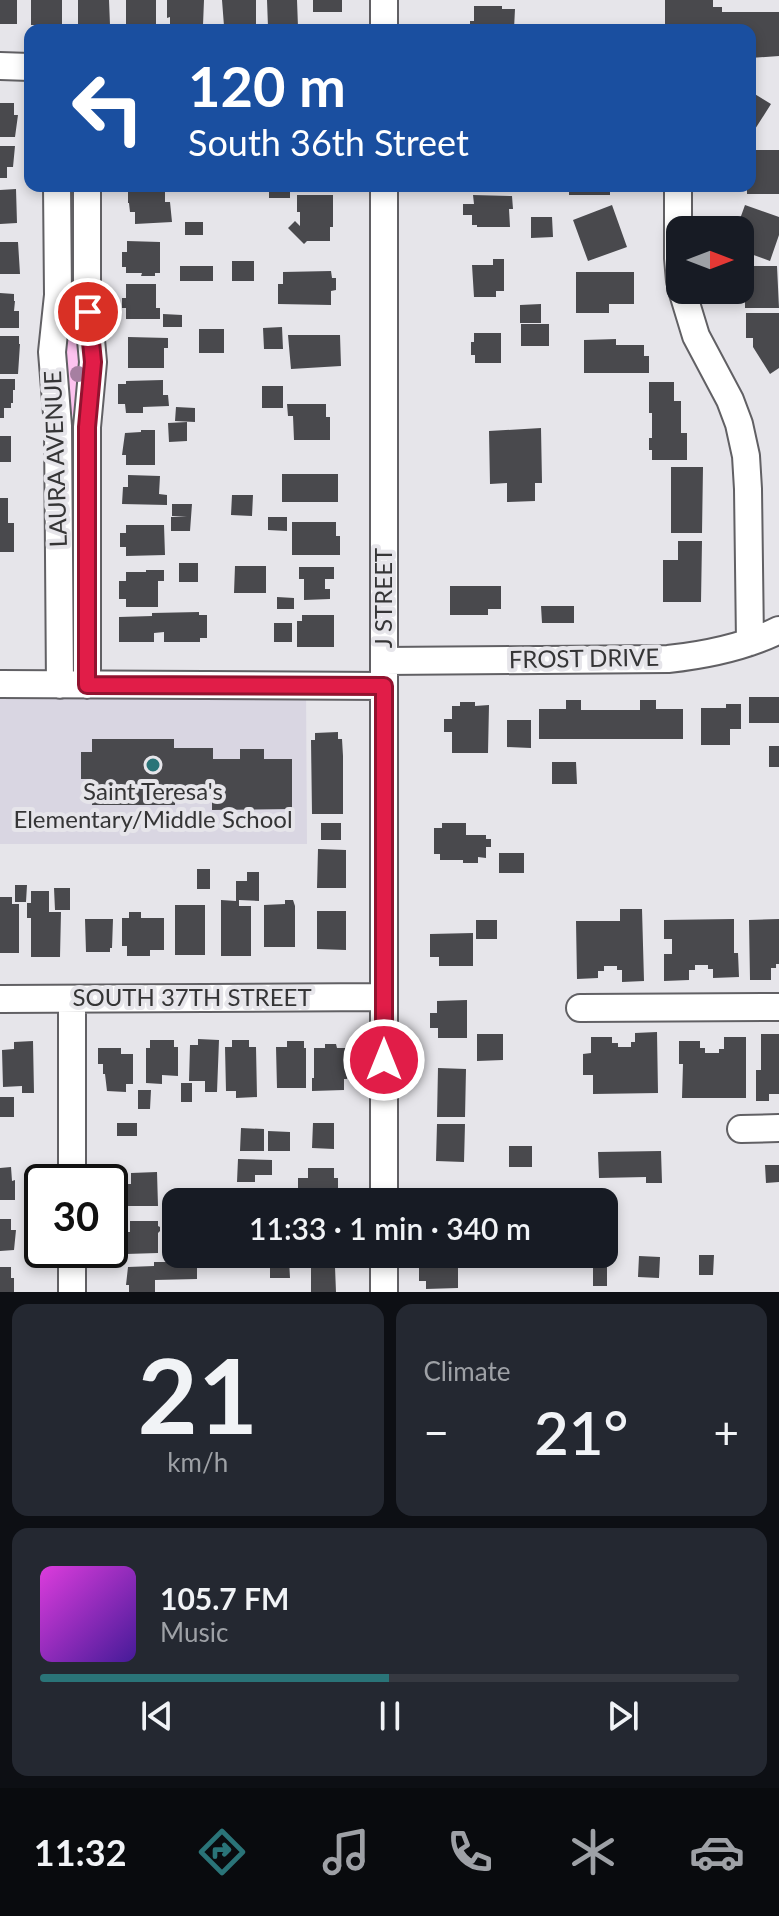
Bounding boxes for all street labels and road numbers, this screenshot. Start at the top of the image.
street label: LAURA AVENUE [37,370,72,548]
street label: J STREET [368,548,397,648]
street label: FROST DRIVE [509,642,659,673]
street label: SOUTH 37TH STREET [72,982,312,1011]

